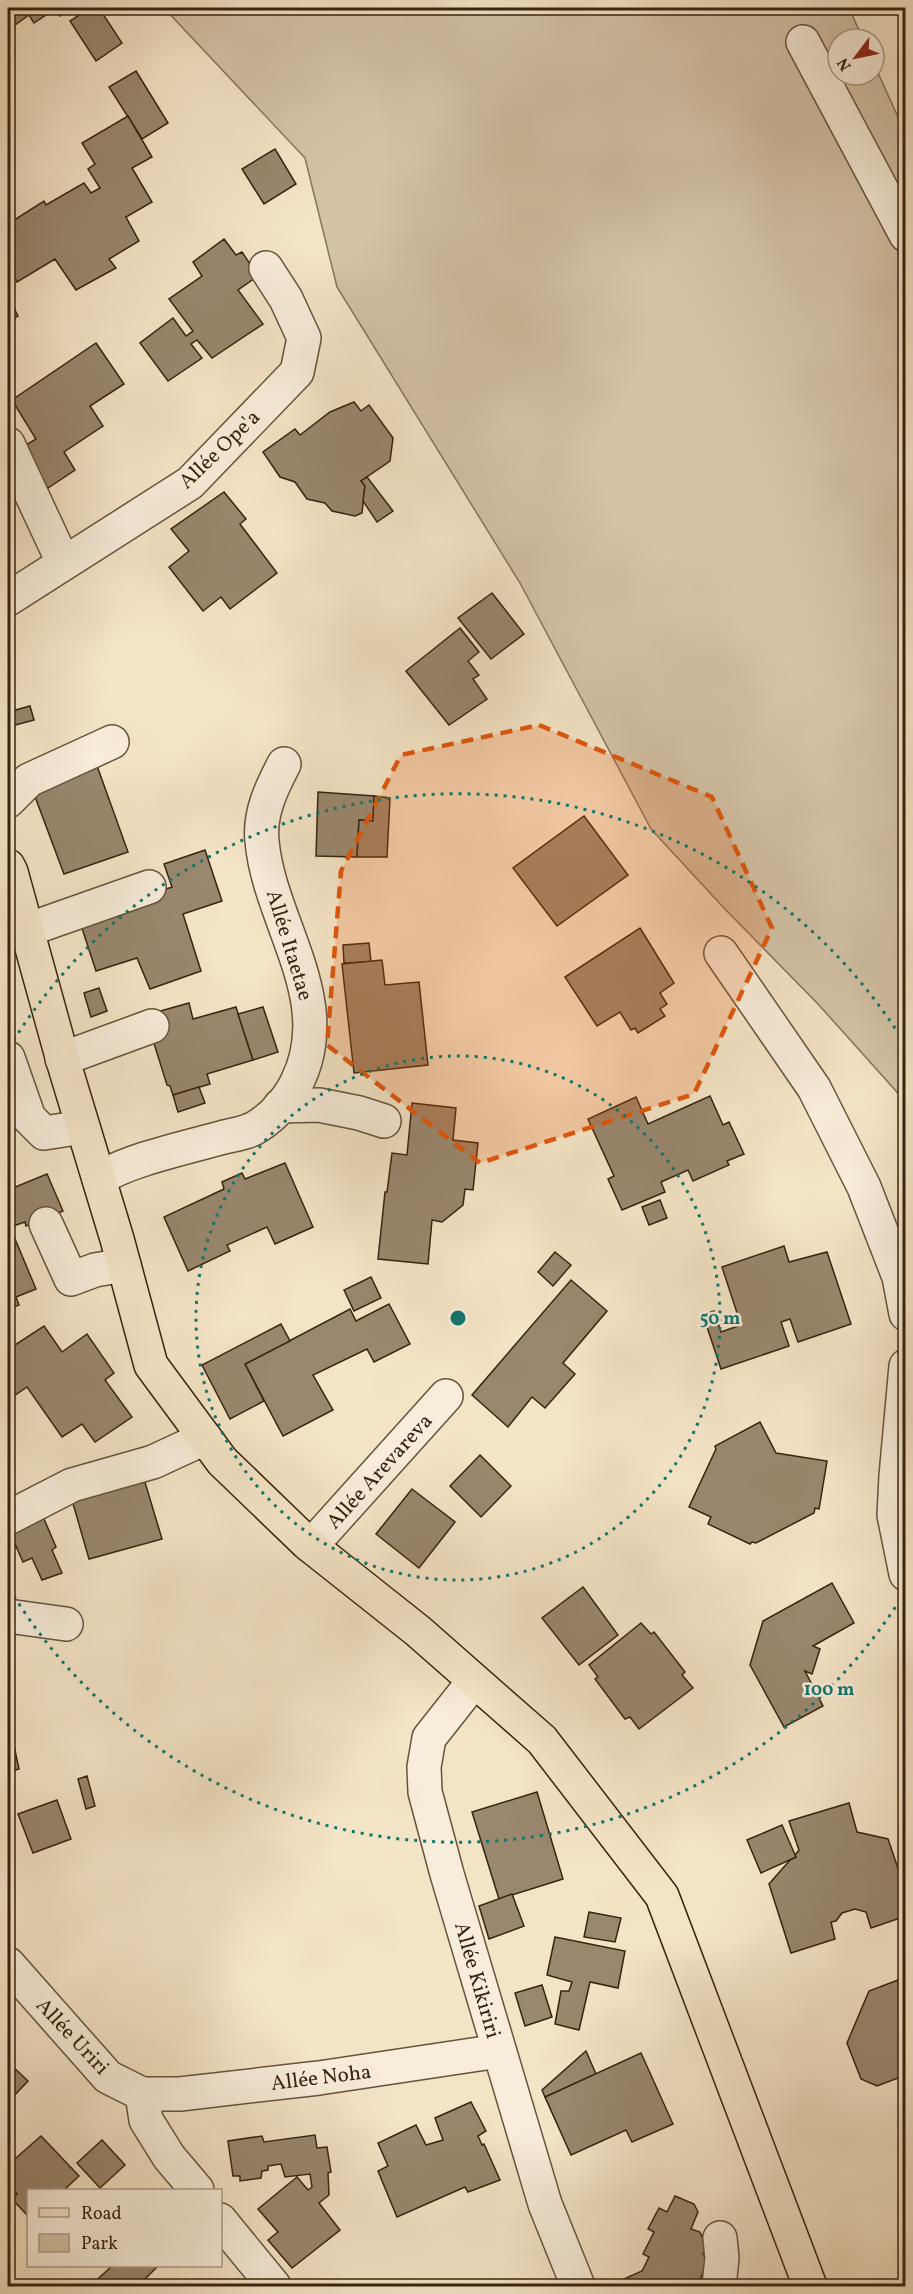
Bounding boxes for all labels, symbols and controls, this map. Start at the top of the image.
north arrow [826,27,886,87]
text: N [832,53,857,75]
street label: Allée Ope'a [173,404,267,496]
street label: Allée Itaetae [258,886,319,1004]
text: 50 m [700,1307,740,1332]
centre of rings [448,1308,468,1328]
street label: Allée Arevareva [320,1408,440,1536]
text: 100 m [804,1678,854,1703]
street label: Allée Kikiriri [446,1919,507,2042]
street label: Allée Uriri [29,1992,115,2082]
street label: Allée Noha [269,2058,373,2099]
legend [27,2189,222,2267]
text: Road [81,2202,122,2227]
text: Park [81,2232,118,2257]

